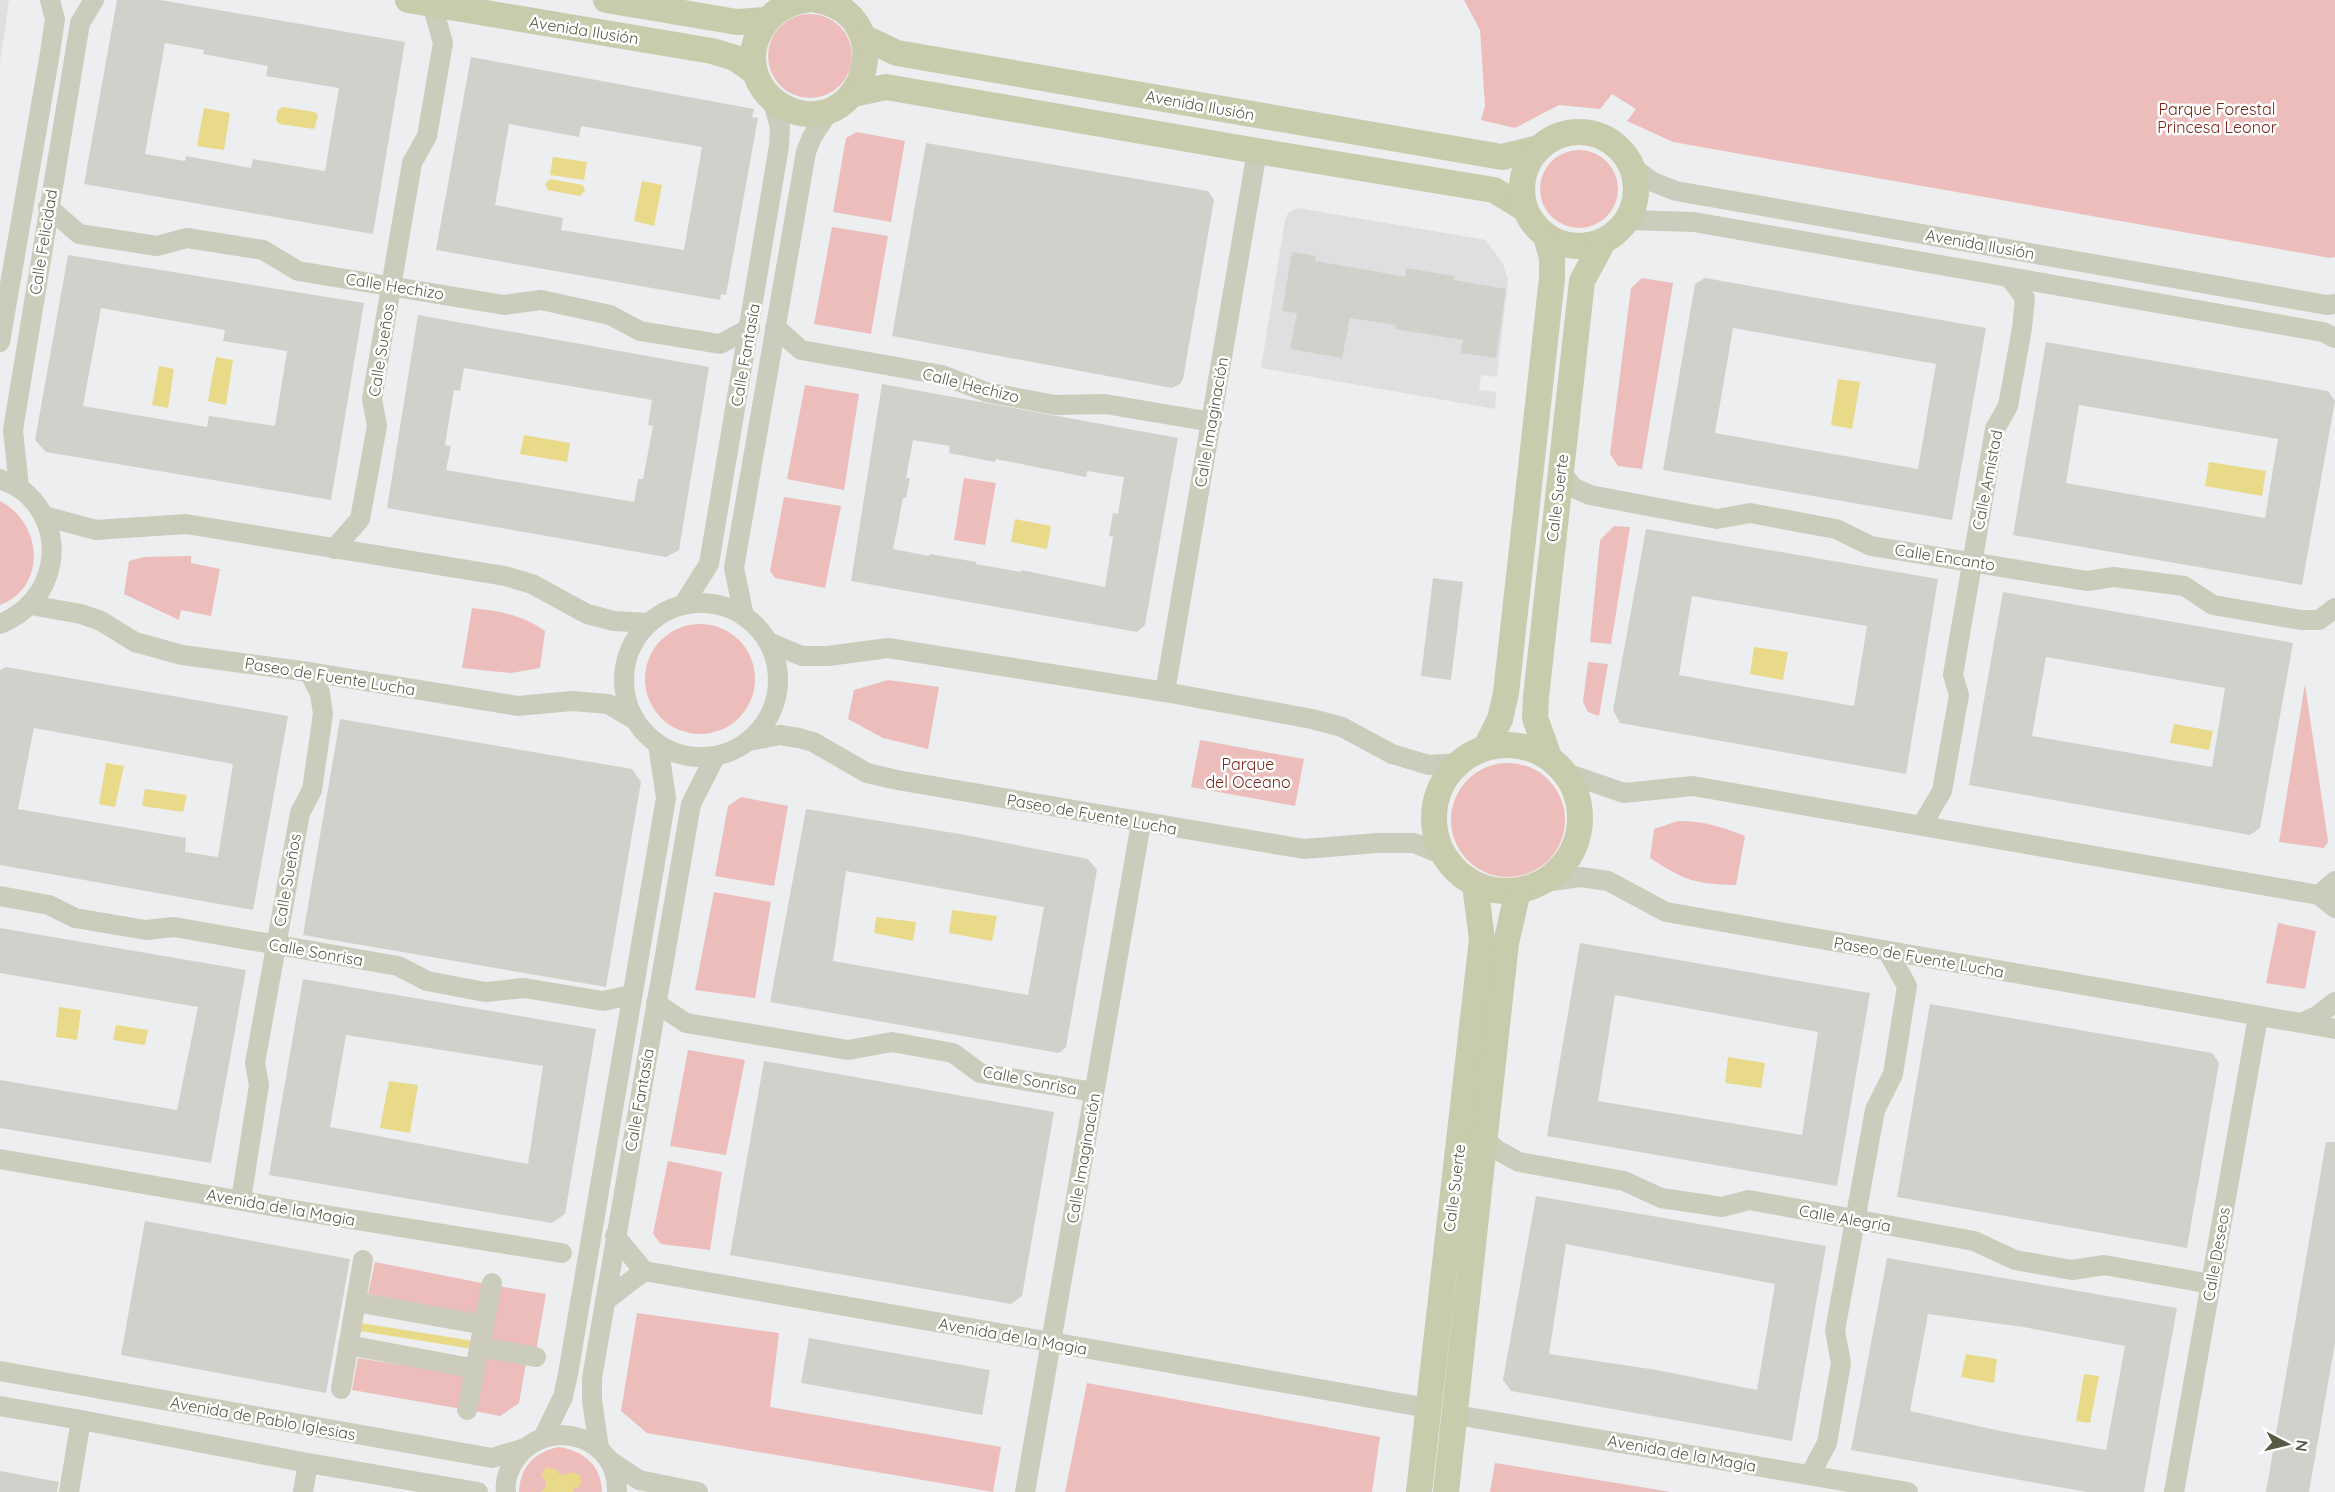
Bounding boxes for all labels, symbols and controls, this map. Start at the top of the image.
street label: Avenida Ilusión [528,11,640,49]
street label: Avenida Ilusión [1144,86,1256,124]
park label: Parque Forestal Princesa Leonor [2157,99,2277,137]
street label: Calle Felicidad [25,188,61,296]
street label: Avenida Ilusión [1924,225,2036,263]
street label: Calle Hechizo [344,268,446,304]
street label: Calle Sueños [364,302,398,398]
street label: Calle Fantasía [726,302,764,408]
street label: Calle Imaginación [1190,355,1232,489]
street label: Calle Hechizo [920,363,1022,407]
street label: Calle Amistad [1968,428,2006,532]
street label: Calle Suerte [1542,453,1572,543]
street label: Calle Encanto [1893,539,1997,575]
street label: Paseo de Fuente Lucha [243,653,417,699]
park label: Parque del Oceano [1205,754,1291,792]
street label: Paseo de Fuente Lucha [1005,789,1179,839]
street label: Calle Sueños [269,832,305,928]
street label: Paseo de Fuente Lucha [1832,932,2006,982]
street label: Calle Sonrisa [267,934,365,970]
street label: Calle Fantasía [620,1047,658,1153]
street label: Calle Sonrisa [981,1061,1079,1099]
street label: Calle Imaginación [1062,1091,1104,1225]
street label: Calle Suerte [1439,1143,1469,1233]
street label: Avenida de la Magia [205,1184,357,1230]
street label: Calle Alegría [1798,1200,1892,1236]
street label: Calle Deseos [2198,1205,2234,1303]
street label: Avenida de la Magia [937,1313,1089,1359]
street label: Avenida de Pablo Iglesias [169,1392,357,1444]
north arrow [2257,1414,2317,1474]
street label: Avenida de la Magia [1606,1430,1758,1476]
text: N [2291,1439,2313,1453]

